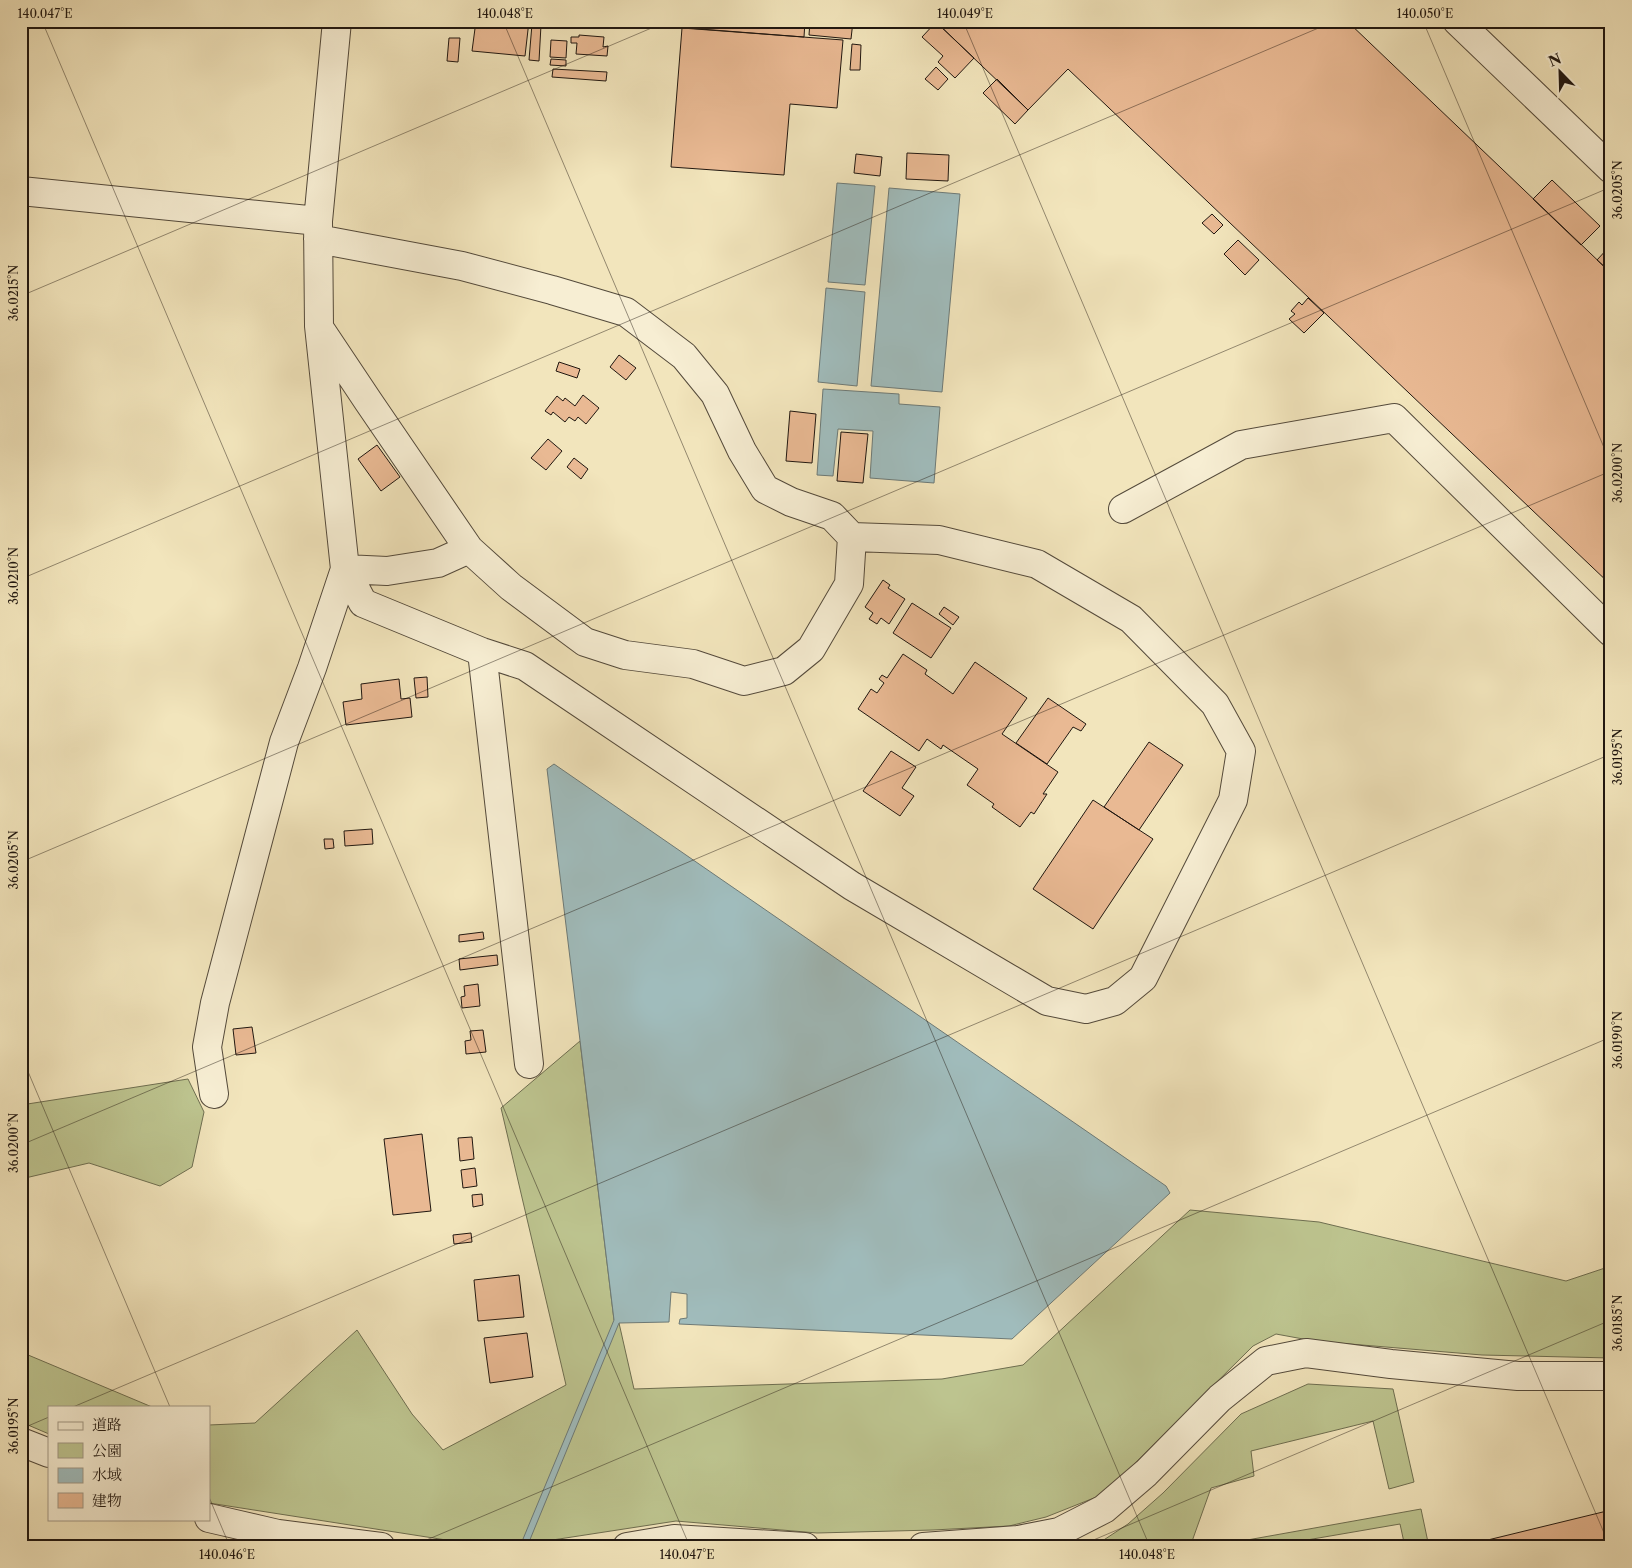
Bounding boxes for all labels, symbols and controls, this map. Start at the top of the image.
text: 140.047°E [17,6,73,21]
text: 140.048°E [477,6,533,21]
text: 140.049°E [937,6,993,21]
text: 140.050°E [1397,6,1453,21]
north arrow [1534,48,1584,98]
text: N [1546,49,1564,71]
text: 36.0205°N [1610,160,1625,220]
text: 36.0215°N [6,265,21,321]
text: 36.0200°N [1610,443,1625,503]
text: 36.0210°N [6,547,21,605]
text: 36.0195°N [1610,729,1625,785]
text: 36.0205°N [6,830,21,890]
text: 36.0190°N [1610,1011,1625,1069]
text: 36.0200°N [6,1113,21,1173]
text: 36.0185°N [1610,1295,1625,1351]
text: 36.0195°N [6,1398,21,1454]
legend [48,1406,210,1520]
text: 道路 [92,1415,122,1434]
text: 公園 [92,1441,122,1460]
text: 水域 [92,1465,122,1484]
text: 建物 [92,1491,122,1510]
text: 140.046°E [199,1547,255,1562]
text: 140.047°E [659,1547,715,1562]
text: 140.048°E [1119,1547,1175,1562]

